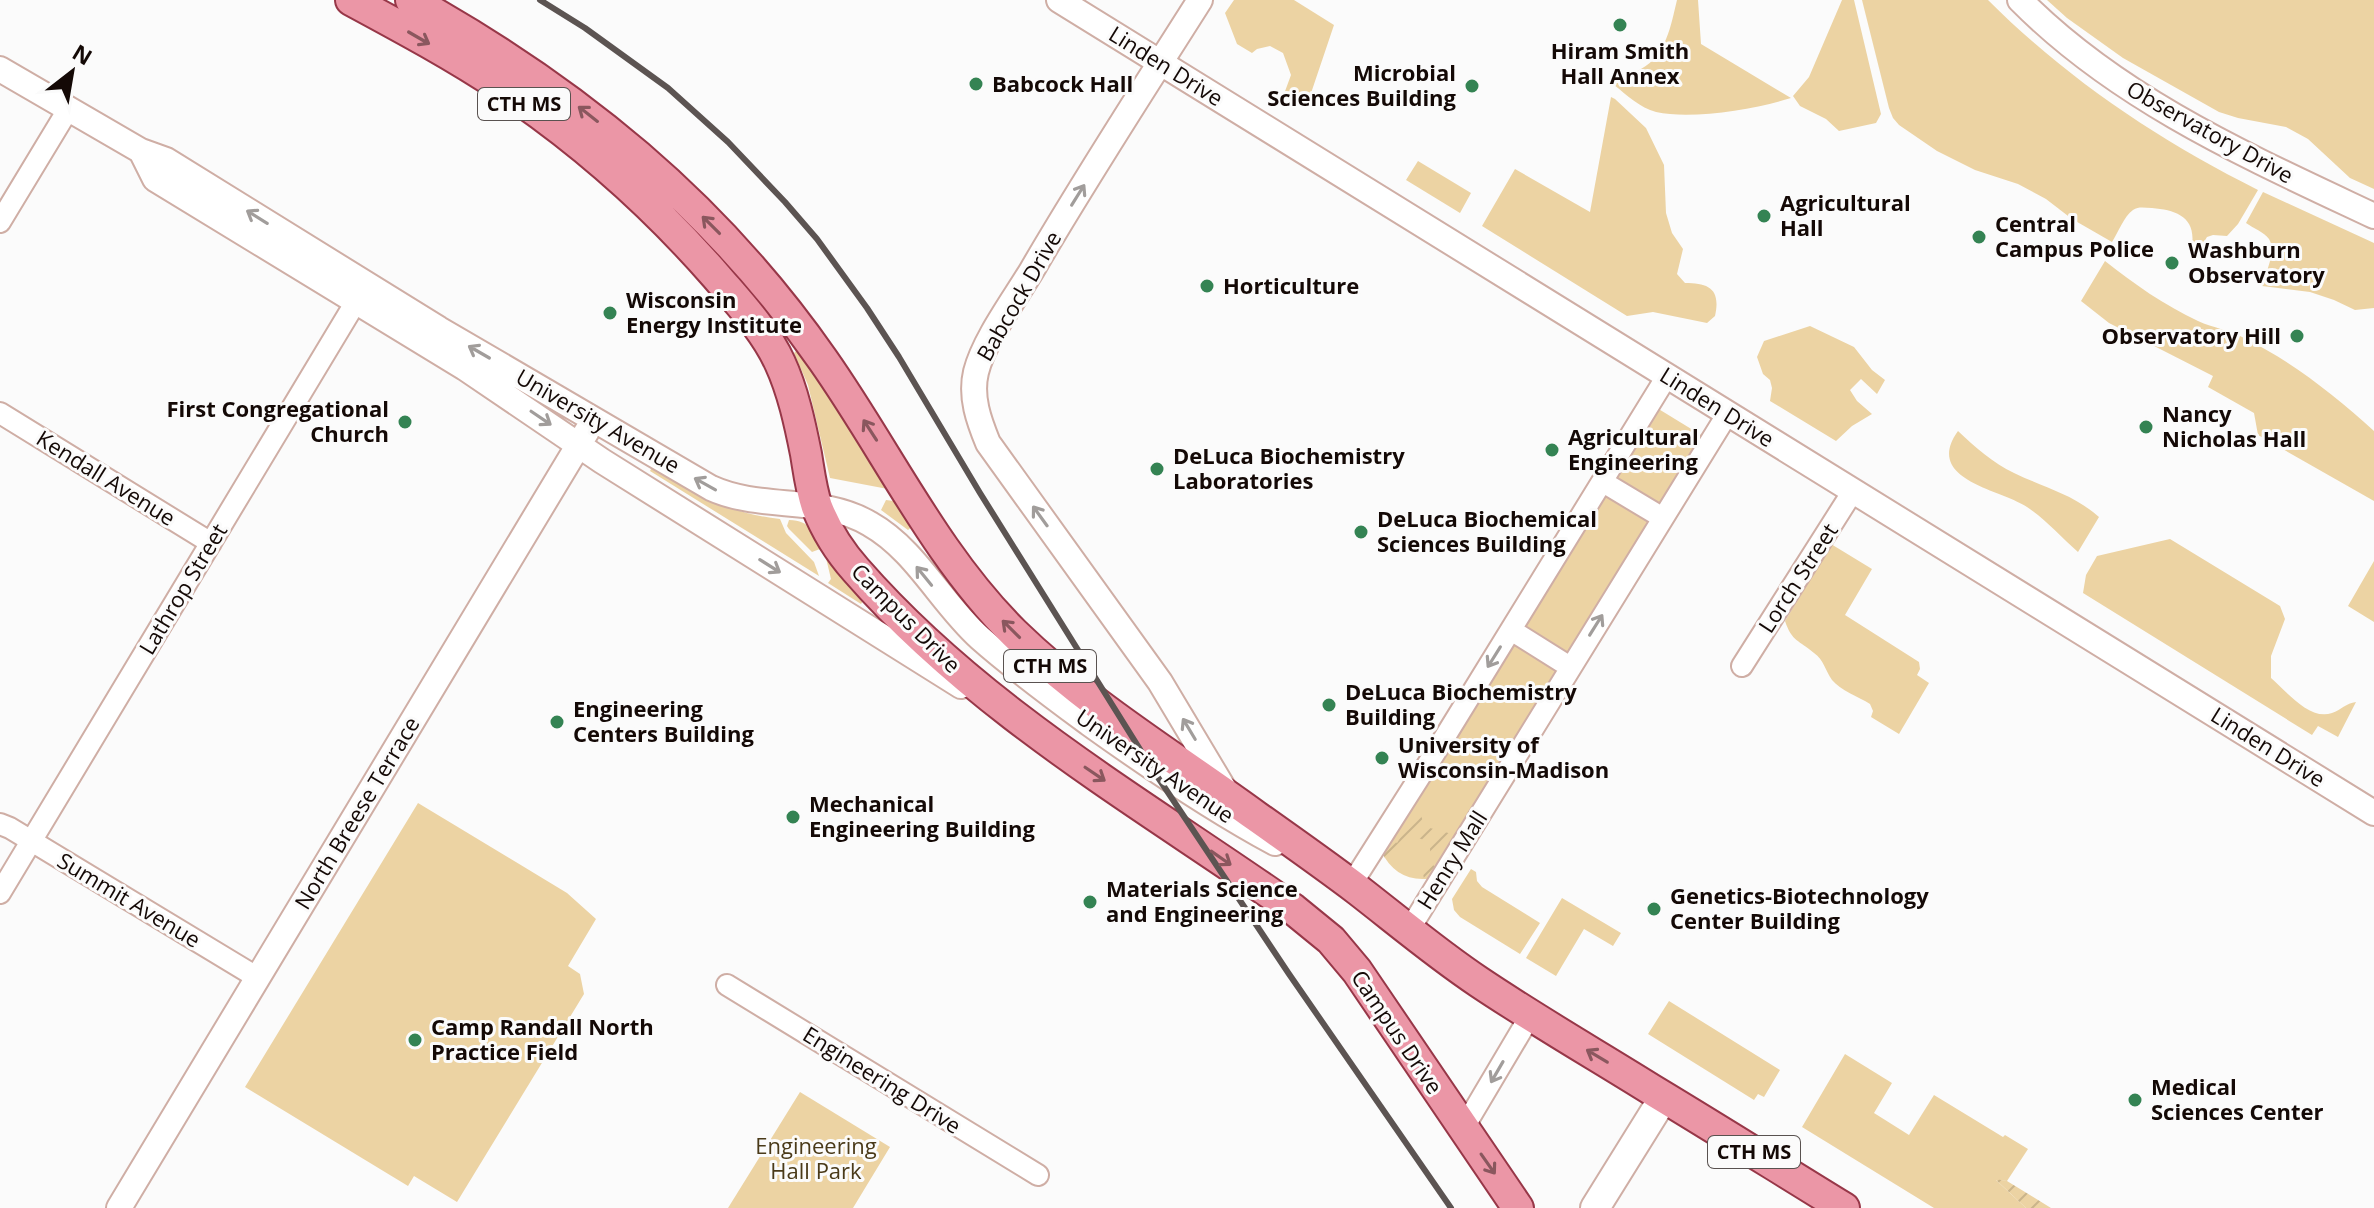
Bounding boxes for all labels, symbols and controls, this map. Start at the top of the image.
marker: Hiram Smith Hall Annex [1611,16,1629,34]
street label: Linden Drive [1104,18,1229,112]
one-way arrow [407,31,431,46]
north arrow [32,32,112,112]
place label: Hiram Smith Hall Annex [1551,35,1689,90]
text: N [67,37,98,71]
place label: Microbial Sciences Building [1267,57,1457,112]
place label: Babcock Hall [992,68,1133,98]
street label: Observatory Drive [2122,73,2299,189]
marker: Babcock Hall [967,75,985,93]
marker: Microbial Sciences Building [1463,77,1481,95]
road number: CTH MS [478,88,570,120]
one-way arrow [578,106,599,123]
one-way arrow [1071,184,1087,207]
place label: Agricultural Hall [1780,187,1911,242]
marker: Agricultural Hall [1755,207,1773,225]
one-way arrow [246,208,269,224]
place label: Central Campus Police [1995,208,2154,263]
one-way arrow [702,216,721,235]
street label: Babcock Drive [969,225,1067,366]
marker: Central Campus Police [1970,228,1988,246]
place label: Washburn Observatory [2188,234,2325,289]
marker: Washburn Observatory [2163,254,2181,272]
place label: Horticulture [1223,270,1359,300]
marker: Horticulture [1198,277,1216,295]
place label: Wisconsin Energy Institute [626,284,802,339]
marker: Wisconsin Energy Institute [601,304,619,322]
place label: Observatory Hill [2101,320,2281,350]
marker: Observatory Hill [2288,327,2306,345]
one-way arrow [468,344,491,360]
street label: Linden Drive [1655,359,1780,453]
street label: University Avenue [511,361,686,479]
place label: First Congregational Church [166,393,389,448]
place label: Nancy Nicholas Hall [2162,398,2306,453]
one-way arrow [529,410,551,426]
marker: First Congregational Church [396,413,414,431]
marker: Nancy Nicholas Hall [2137,418,2155,436]
one-way arrow [861,419,877,442]
place label: Agricultural Engineering [1568,421,1699,476]
street label: Kendall Avenue [31,422,182,532]
place label: DeLuca Biochemistry Laboratories [1173,440,1405,495]
marker: Agricultural Engineering [1543,441,1561,459]
marker: DeLuca Biochemistry Laboratories [1148,460,1166,478]
one-way arrow [694,475,717,491]
place label: DeLuca Biochemical Sciences Building [1377,503,1597,558]
one-way arrow [1032,505,1048,527]
street label: Lathrop Street [131,517,233,660]
street label: Lorch Street [1751,517,1844,638]
marker: DeLuca Biochemical Sciences Building [1352,523,1370,541]
street label: Campus Drive [845,556,968,679]
one-way arrow [758,557,780,574]
one-way arrow [915,566,933,587]
one-way arrow [1589,614,1605,637]
one-way arrow [1002,620,1021,639]
one-way arrow [1486,645,1502,668]
road number: CTH MS [1004,650,1096,682]
place label: DeLuca Biochemistry Building [1345,676,1577,731]
place label: Engineering Centers Building [573,693,754,748]
marker: DeLuca Biochemistry Building [1320,696,1338,714]
street label: Linden Drive [2206,699,2331,793]
street label: University Avenue [1071,701,1240,829]
street label: North Breese Terrace [287,711,426,914]
marker: Engineering Centers Building [548,713,566,731]
one-way arrow [1180,718,1196,741]
place label: University of Wisconsin-Madison [1398,729,1609,784]
marker: University of Wisconsin-Madison [1373,749,1391,767]
one-way arrow [1084,765,1106,782]
place label: Mechanical Engineering Building [809,788,1035,843]
street label: Henry Mall [1409,804,1493,914]
marker: Mechanical Engineering Building [784,808,802,826]
street label: Summit Avenue [52,845,207,954]
one-way arrow [1209,850,1231,866]
place label: Materials Science and Engineering [1106,873,1298,928]
place label: Genetics-Biotechnology Center Building [1670,880,1929,935]
marker: Materials Science and Engineering [1081,893,1099,911]
marker: Genetics-Biotechnology Center Building [1645,900,1663,918]
street label: Campus Drive [1345,964,1450,1099]
place label: Camp Randall North Practice Field [431,1011,654,1066]
street label: Engineering Drive [798,1018,967,1140]
marker: Camp Randall North Practice Field [406,1031,424,1049]
one-way arrow [1586,1048,1609,1064]
one-way arrow [1489,1060,1505,1083]
place label: Medical Sciences Center [2151,1071,2324,1126]
marker: Medical Sciences Center [2126,1091,2144,1109]
park label: Engineering Hall Park [755,1130,877,1185]
road number: CTH MS [1708,1136,1800,1168]
one-way arrow [1480,1153,1496,1175]

